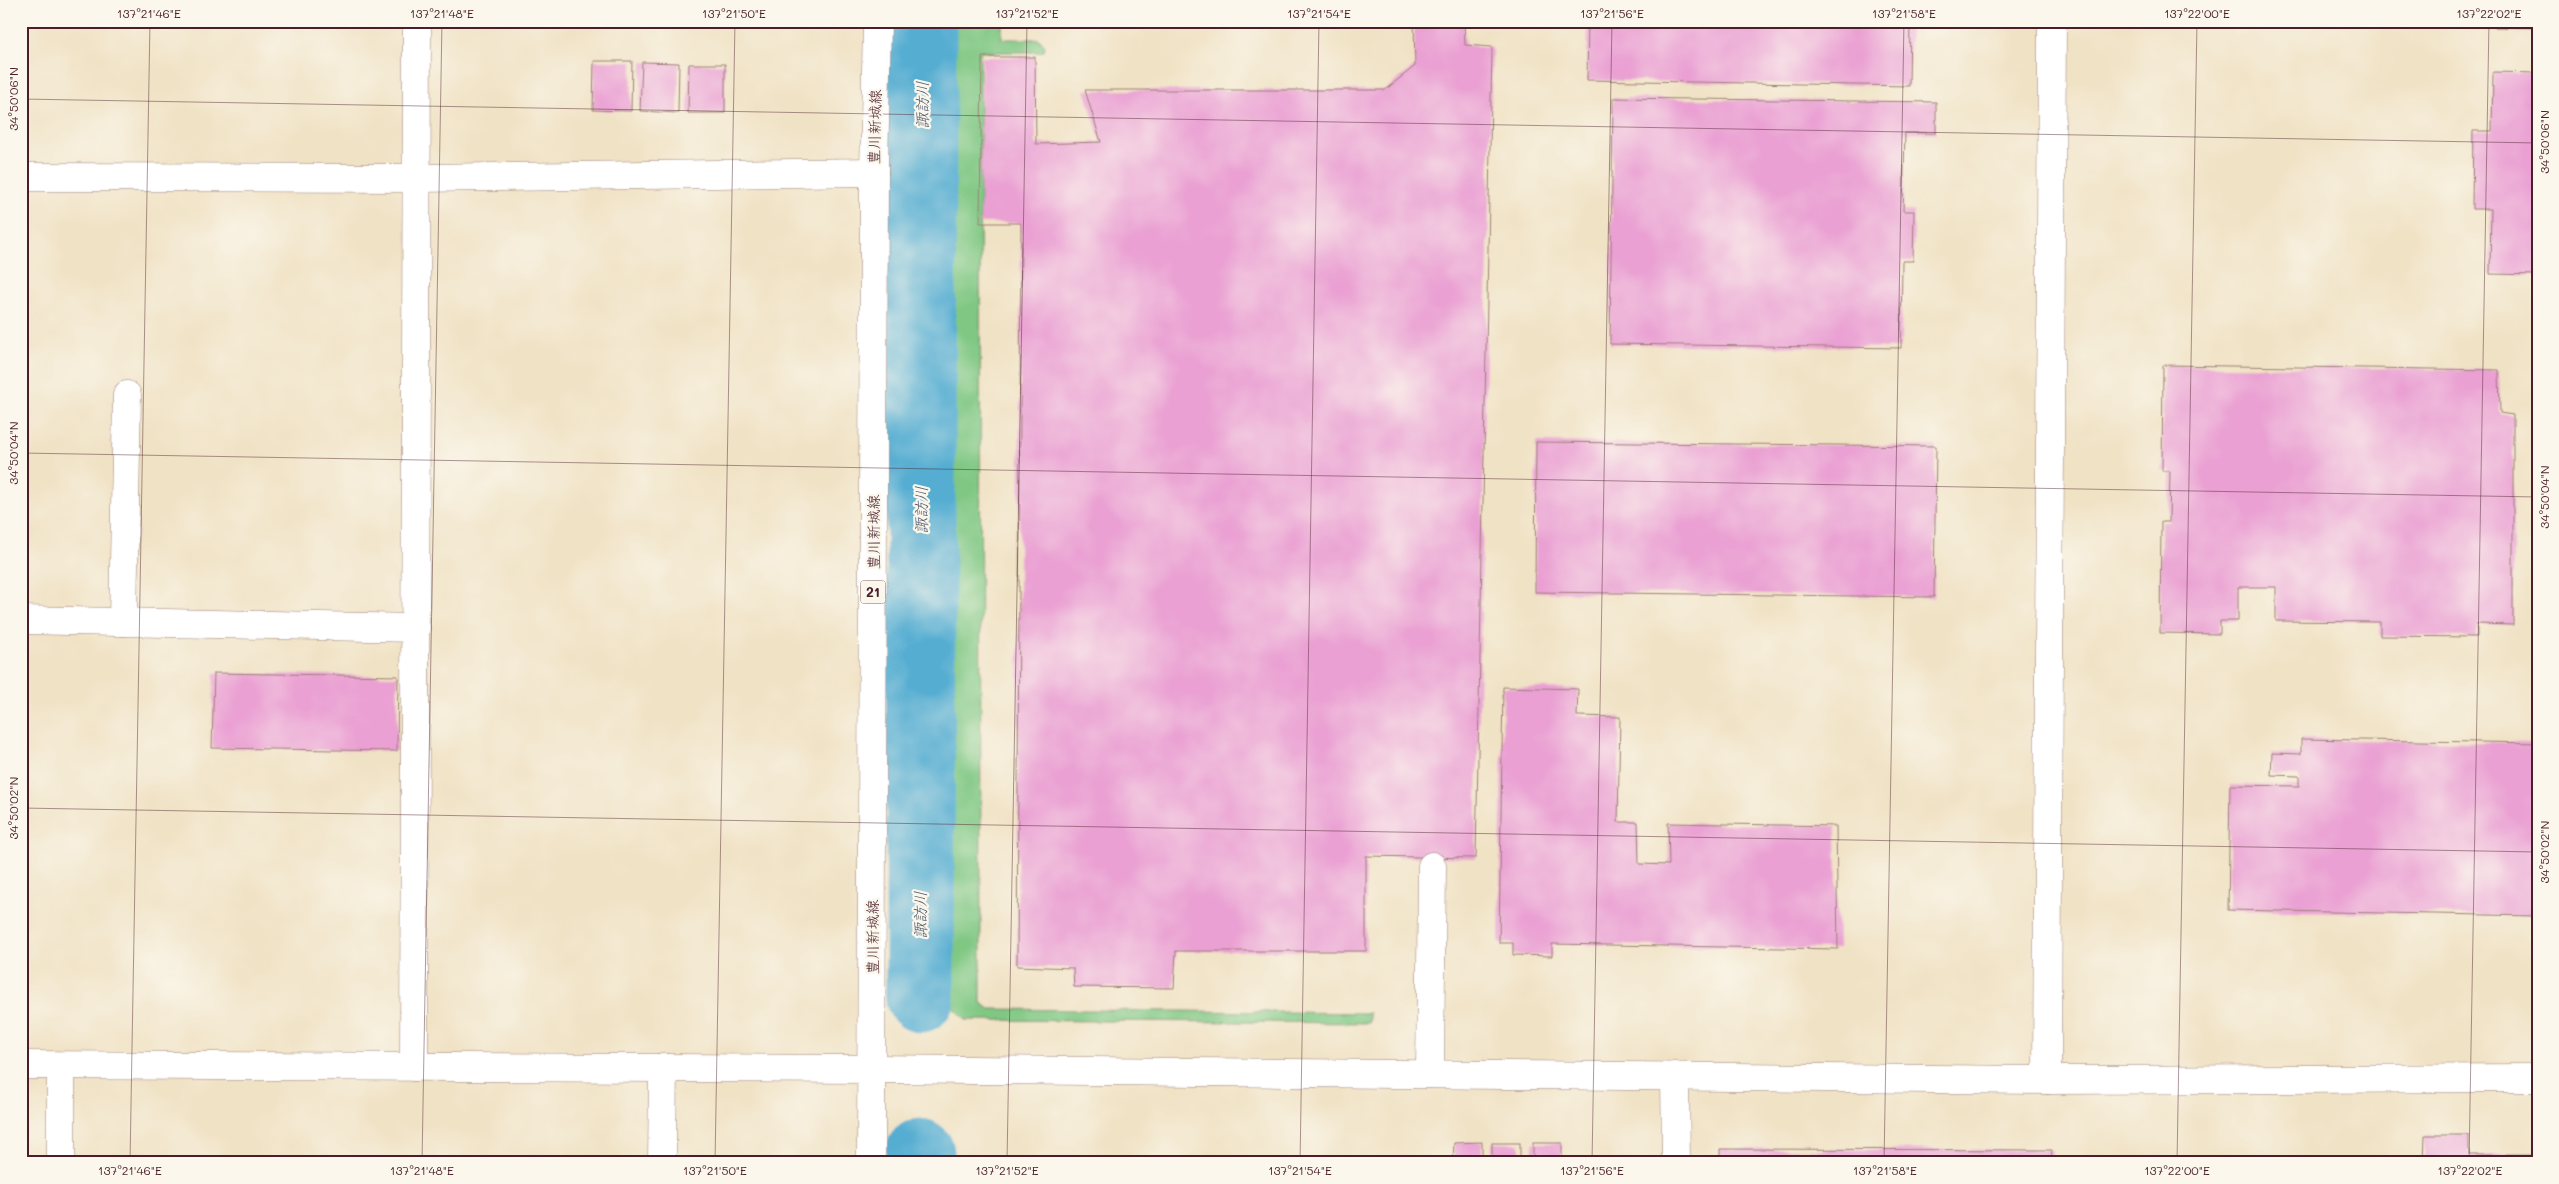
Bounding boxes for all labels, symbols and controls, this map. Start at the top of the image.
text: 137°21'46"E [117,5,181,21]
text: 137°21'48"E [410,5,474,21]
text: 137°21'50"E [702,5,766,21]
text: 137°21'52"E [995,5,1059,21]
text: 137°21'54"E [1287,5,1351,21]
text: 137°21'56"E [1580,5,1644,21]
text: 137°21'58"E [1872,5,1936,21]
text: 137°22'00"E [2164,5,2230,21]
text: 137°22'02"E [2457,5,2522,21]
text: 34°50'06"N [5,67,21,131]
water label: 諏訪川 [911,81,932,129]
street label: 豊川新城線 [863,89,885,165]
text: 34°50'06"N [2536,110,2552,174]
text: 34°50'04"N [5,421,21,485]
text: 34°50'04"N [2536,465,2552,529]
water label: 諏訪川 [910,486,931,534]
street label: 豊川新城線 [863,494,883,570]
road number: 21 [860,580,886,604]
text: 34°50'02"N [5,777,21,839]
text: 34°50'02"N [2536,821,2552,883]
water label: 諏訪川 [909,891,930,939]
street label: 豊川新城線 [862,899,882,975]
text: 137°21'46"E [98,1162,162,1178]
text: 137°21'48"E [390,1162,454,1178]
text: 137°21'50"E [683,1162,747,1178]
text: 137°21'52"E [975,1162,1039,1178]
text: 137°21'54"E [1268,1162,1332,1178]
text: 137°21'56"E [1560,1162,1624,1178]
text: 137°21'58"E [1853,1162,1917,1178]
text: 137°22'00"E [2144,1162,2210,1178]
text: 137°22'02"E [2438,1162,2503,1178]

